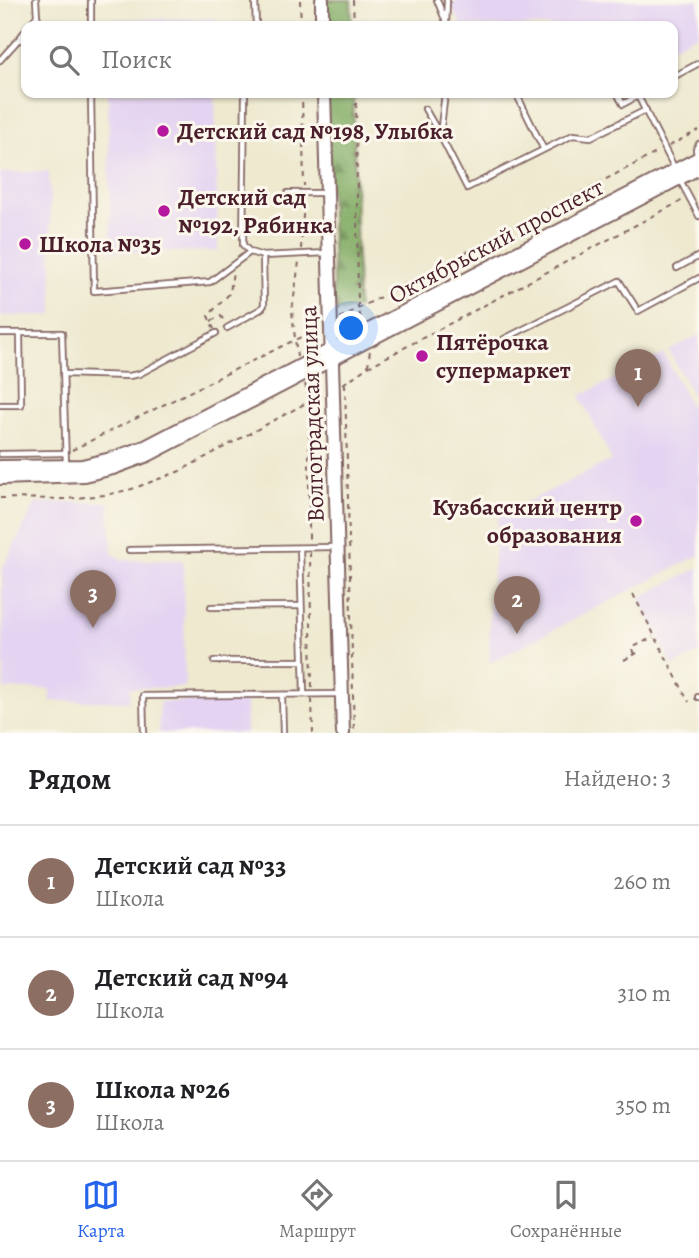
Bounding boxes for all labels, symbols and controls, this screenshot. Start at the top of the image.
search box [21,21,678,98]
icon: search [45,41,83,79]
text: Поиск [101,42,172,77]
place label: Детский сад №198, Улыбка [177,115,454,147]
marker: Детский сад №198, Улыбка [155,123,171,139]
street label: Октябрьский проспект [383,171,609,311]
place label: Детский сад №192, Рябинка [178,181,334,241]
marker: Детский сад №192, Рябинка [156,203,172,219]
place label: Школа №35 [39,228,161,260]
marker: Школа №35 [17,236,33,252]
street label: Волгоградская улица [292,305,332,523]
your location [334,311,368,345]
place label: Пятёрочка супермаркет [436,326,571,386]
marker: Пятёрочка супермаркет [414,348,430,364]
pin: 1 [615,349,661,407]
place label: Кузбасский центр образования [432,491,622,551]
marker: Кузбасский центр образования [628,513,644,529]
pin: 3 [70,570,116,628]
pin: 2 [494,576,540,634]
text: Рядом [28,759,111,799]
text: Найдено: 3 [564,763,671,794]
text: Детский сад №33 [95,848,286,883]
text: 1 [47,866,55,897]
text: 260 m [613,866,671,897]
text: Школа [95,883,164,914]
text: Детский сад №94 [95,960,288,995]
text: 2 [45,978,57,1009]
text: 310 m [618,978,671,1009]
text: Школа [95,995,164,1026]
text: Школа №26 [95,1072,230,1107]
text: 3 [46,1090,56,1121]
text: 350 m [616,1090,671,1121]
text: Школа [95,1107,164,1138]
tab: Карта [77,1176,125,1244]
tab: Маршрут [279,1176,356,1244]
tab: Сохранённые [510,1176,622,1244]

